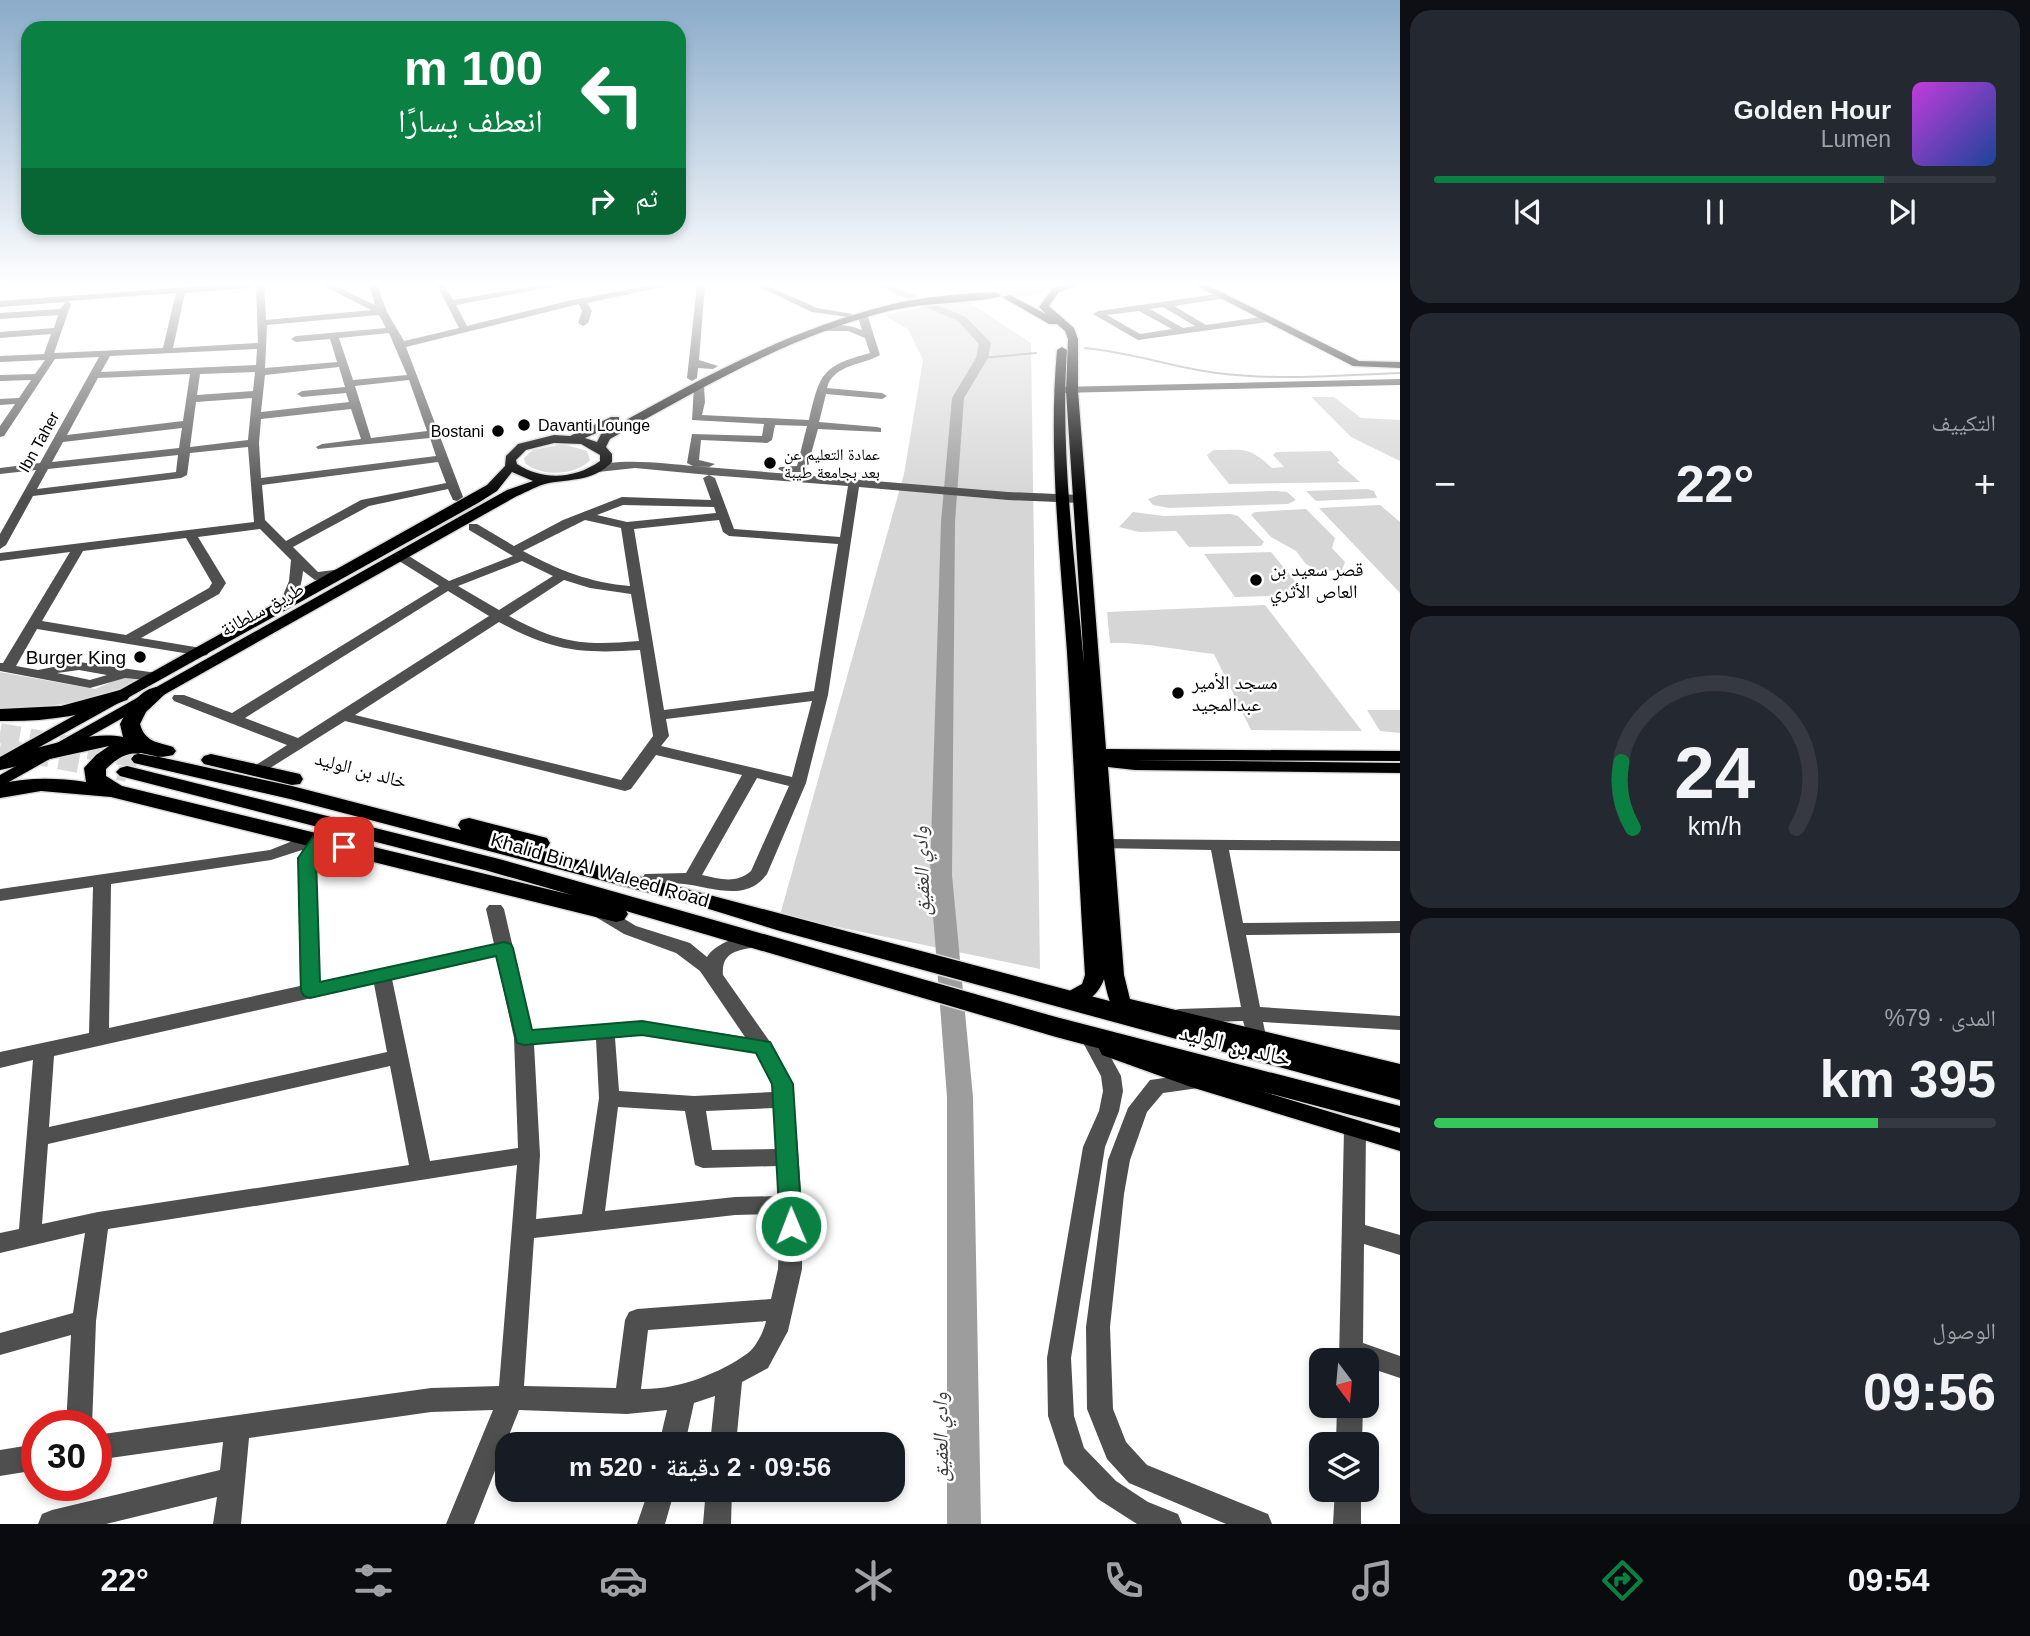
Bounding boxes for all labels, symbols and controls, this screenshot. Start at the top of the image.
text: 100 m [404,41,543,95]
icon: left [567,49,658,140]
text: Golden Hour [1734,95,1891,125]
text: انعطف يسارًا [398,103,543,139]
text: Lumen [1821,126,1891,152]
icon: right [583,182,621,220]
text: ثم [635,183,658,213]
icon: previous [1509,193,1547,231]
icon: pause [1696,193,1734,231]
icon: next [1883,193,1921,231]
street label: Ibn Taher [15,408,63,475]
text: التكييف [1931,410,1996,436]
marker: Davanti Lounge [516,417,532,433]
place label: Davanti Lounge [538,417,650,434]
place label: Bostani [431,423,484,440]
marker: Bostani [490,423,506,439]
place label: عمادة التعليم عن بعد بجامعة طيبة [784,446,880,481]
marker: عمادة التعليم عن بعد بجامعة طيبة [762,455,778,471]
text: 22° [1676,455,1754,513]
text: − [1434,463,1456,505]
text: + [1974,463,1996,505]
place label: قصر سعيد بن العاص الأثري [1270,559,1364,606]
marker: قصر سعيد بن العاص الأثري [1248,572,1264,588]
street label: طريق سلطانة [217,578,308,641]
place label: Burger King [26,647,126,668]
marker: Burger King [132,649,148,665]
place label: مسجد الأمير عبدالمجيد [1191,672,1278,715]
marker: مسجد الأمير عبدالمجيد [1170,685,1186,701]
text: 24 [1675,732,1756,813]
street label: خالد بن الوليد [313,748,409,793]
text: km/h [1688,812,1742,840]
pin [314,817,374,877]
water label: وادي العقيق [908,825,939,916]
icon: arrive [325,828,363,866]
street label: Khalid Bin Al Waleed Road [488,829,712,911]
text: المدى · 79% [1885,1005,1996,1031]
street label: خالد بن الوليد [1176,1019,1293,1072]
text: 395 km [1820,1050,1996,1108]
position arrow [754,1189,828,1263]
text: الوصول [1932,1318,1996,1344]
north arrow [1309,1348,1379,1418]
map controls [1309,1348,1379,1502]
text: 09:56 [1863,1363,1996,1421]
water label: وادي العقيق [928,1392,958,1482]
speed limit sign: 30 [21,1410,112,1501]
button: layers [1309,1432,1379,1502]
text: 09:56 · 2 دقيقة · 520 m [569,1452,831,1482]
icon: filters [349,1556,398,1605]
icon: car [599,1556,648,1605]
icon: climate [849,1556,898,1605]
icon: phone [1099,1556,1148,1605]
icon: music [1348,1556,1397,1605]
icon: directions [1598,1556,1647,1605]
text: 22° [100,1562,149,1598]
text: 09:54 [1848,1562,1930,1598]

